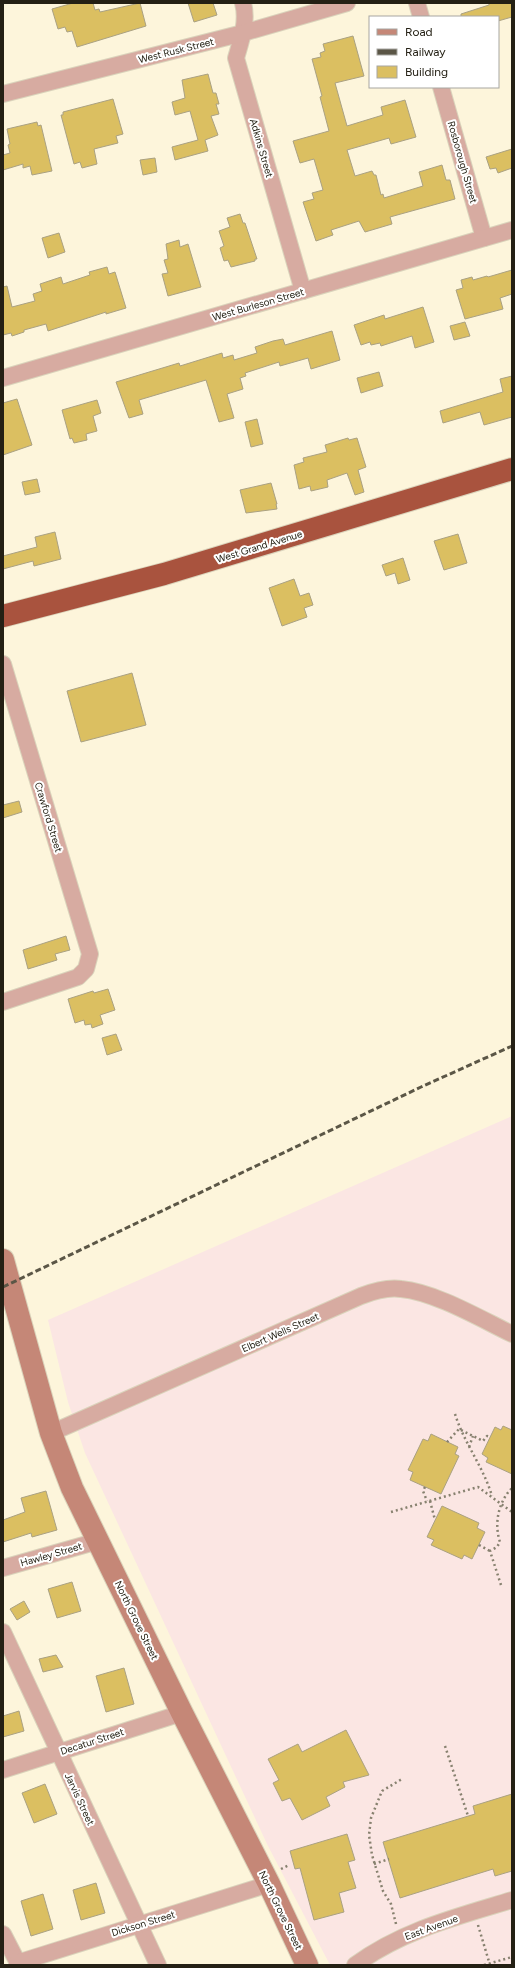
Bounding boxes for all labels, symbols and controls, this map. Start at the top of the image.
legend [369,16,499,88]
text: Road [405,25,433,39]
street label: West Rusk Street [137,35,215,66]
text: Railway [405,45,446,59]
text: Building [405,65,448,79]
street label: Adkins Street [247,117,276,179]
street label: Rosborough Street [445,119,481,205]
street label: West Burleson Street [211,285,306,324]
street label: West Grand Avenue [215,527,304,566]
street label: Crawford Street [32,781,65,854]
street label: Elbert Wells Street [240,1310,321,1355]
street label: Hawley Street [19,1539,84,1569]
street label: North Grove Street [112,1579,161,1662]
street label: Decatur Street [59,1725,126,1758]
street label: Jarvis Street [62,1771,97,1828]
street label: North Grove Street [256,1869,305,1952]
street label: Dickson Street [110,1908,177,1939]
street label: East Avenue [403,1912,460,1943]

